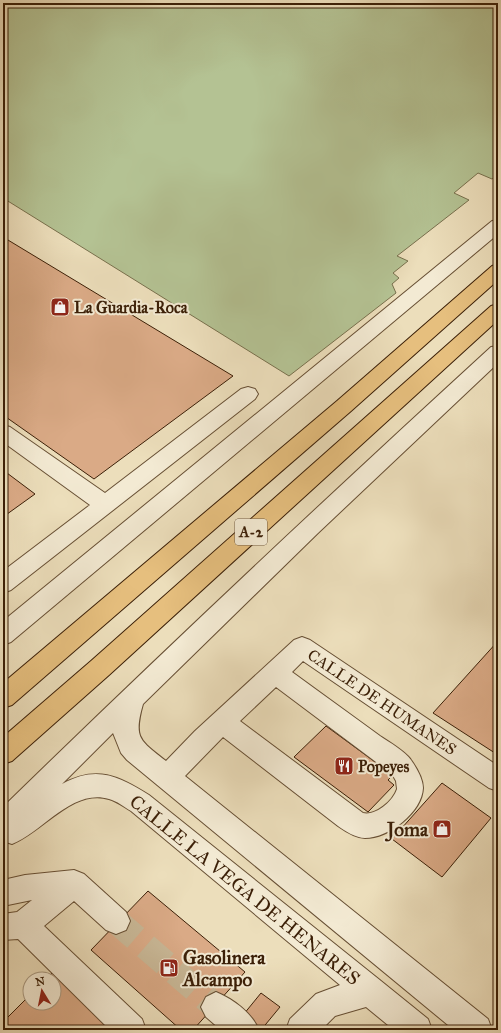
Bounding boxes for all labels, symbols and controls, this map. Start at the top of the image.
shop icon: La Guardia-Roca [49,296,71,318]
place label: La Guardia-Roca [74,298,189,317]
road number: A-2 [235,519,267,545]
street label: CALLE DE HUMANES [304,645,460,759]
restaurant icon: Popeyes [333,755,355,777]
place label: Popeyes [358,757,410,777]
street label: CALLE LA VEGA DE HENARES [125,790,365,990]
place label: Joma [384,818,429,842]
shop icon: Joma [431,818,453,840]
place label: Gasolinera Alcampo [181,946,266,992]
fuel station icon: Gasolinera Alcampo [158,957,180,979]
north arrow [22,971,62,1011]
text: N [35,974,47,989]

